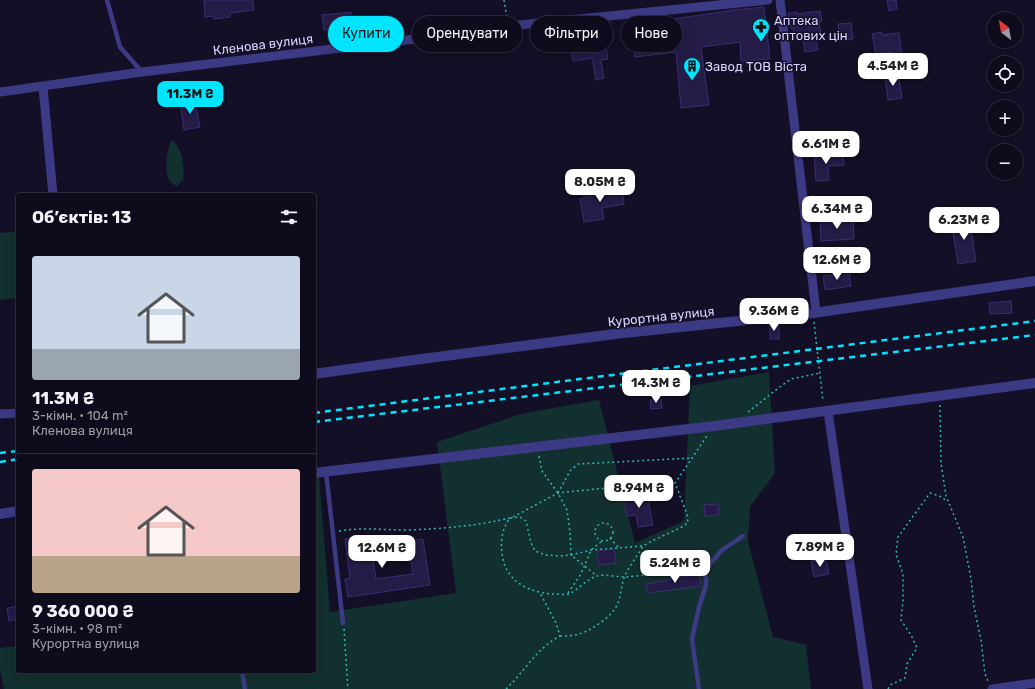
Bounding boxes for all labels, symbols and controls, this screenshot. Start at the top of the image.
north arrow [987,12,1023,48]
map controls [987,12,1023,180]
place label: Аптека оптових цін [774,13,848,43]
chip: Купити [328,16,404,52]
chip: Орендувати [412,16,522,52]
chip: Фільтри [530,16,613,52]
chip: Нове [621,16,682,52]
pharmacy icon: Аптека оптових цін [751,17,771,42]
street label: Кленова вулиця [212,31,314,58]
pin: 4.54M ₴ [856,53,930,87]
building icon: Завод ТОВ Віста [682,56,702,81]
button: locate [987,56,1023,92]
text: 4.54M ₴ [867,58,919,73]
place label: Завод ТОВ Віста [705,59,807,74]
pin: 11.3M ₴ [153,81,227,115]
text: 11.3M ₴ [166,86,214,101]
button: + [987,100,1023,136]
pin: 6.61M ₴ [789,131,863,165]
text: 6.61M ₴ [801,136,851,151]
button: − [987,144,1023,180]
pin: 8.05M ₴ [563,169,637,203]
text: 8.05M ₴ [574,174,626,189]
pin: 6.34M ₴ [800,196,874,230]
text: 6.34M ₴ [811,201,863,216]
icon: filters [278,206,300,228]
text: Об’єктів: 13 [32,207,132,227]
pin: 6.23M ₴ [927,207,1001,241]
text: 6.23M ₴ [938,212,990,227]
pin: 12.6M ₴ [800,247,874,281]
text: 12.6M ₴ [812,252,862,267]
icon: home [130,282,202,354]
pin: 9.36M ₴ [737,298,811,332]
street label: Курортна вулиця [607,303,715,330]
text: 9.36M ₴ [749,303,799,318]
pin: 14.3M ₴ [619,370,693,404]
text: 14.3M ₴ [631,375,681,390]
text: 11.3M ₴ [32,388,94,408]
text: 3-кімн. · 104 m² [32,408,128,423]
text: Кленова вулиця [32,423,133,438]
pin: 8.94M ₴ [602,475,676,509]
text: 8.94M ₴ [613,480,665,495]
icon: home [130,495,202,567]
pin: 7.89M ₴ [783,534,857,568]
pin: 12.6M ₴ [345,535,419,569]
text: 7.89M ₴ [795,539,845,554]
text: 12.6M ₴ [357,540,407,555]
pin: 5.24M ₴ [638,550,712,584]
text: 5.24M ₴ [649,555,701,570]
text: 9 360 000 ₴ [32,601,134,621]
text: 3-кімн. · 98 m² [32,621,122,636]
text: Курортна вулиця [32,636,139,651]

